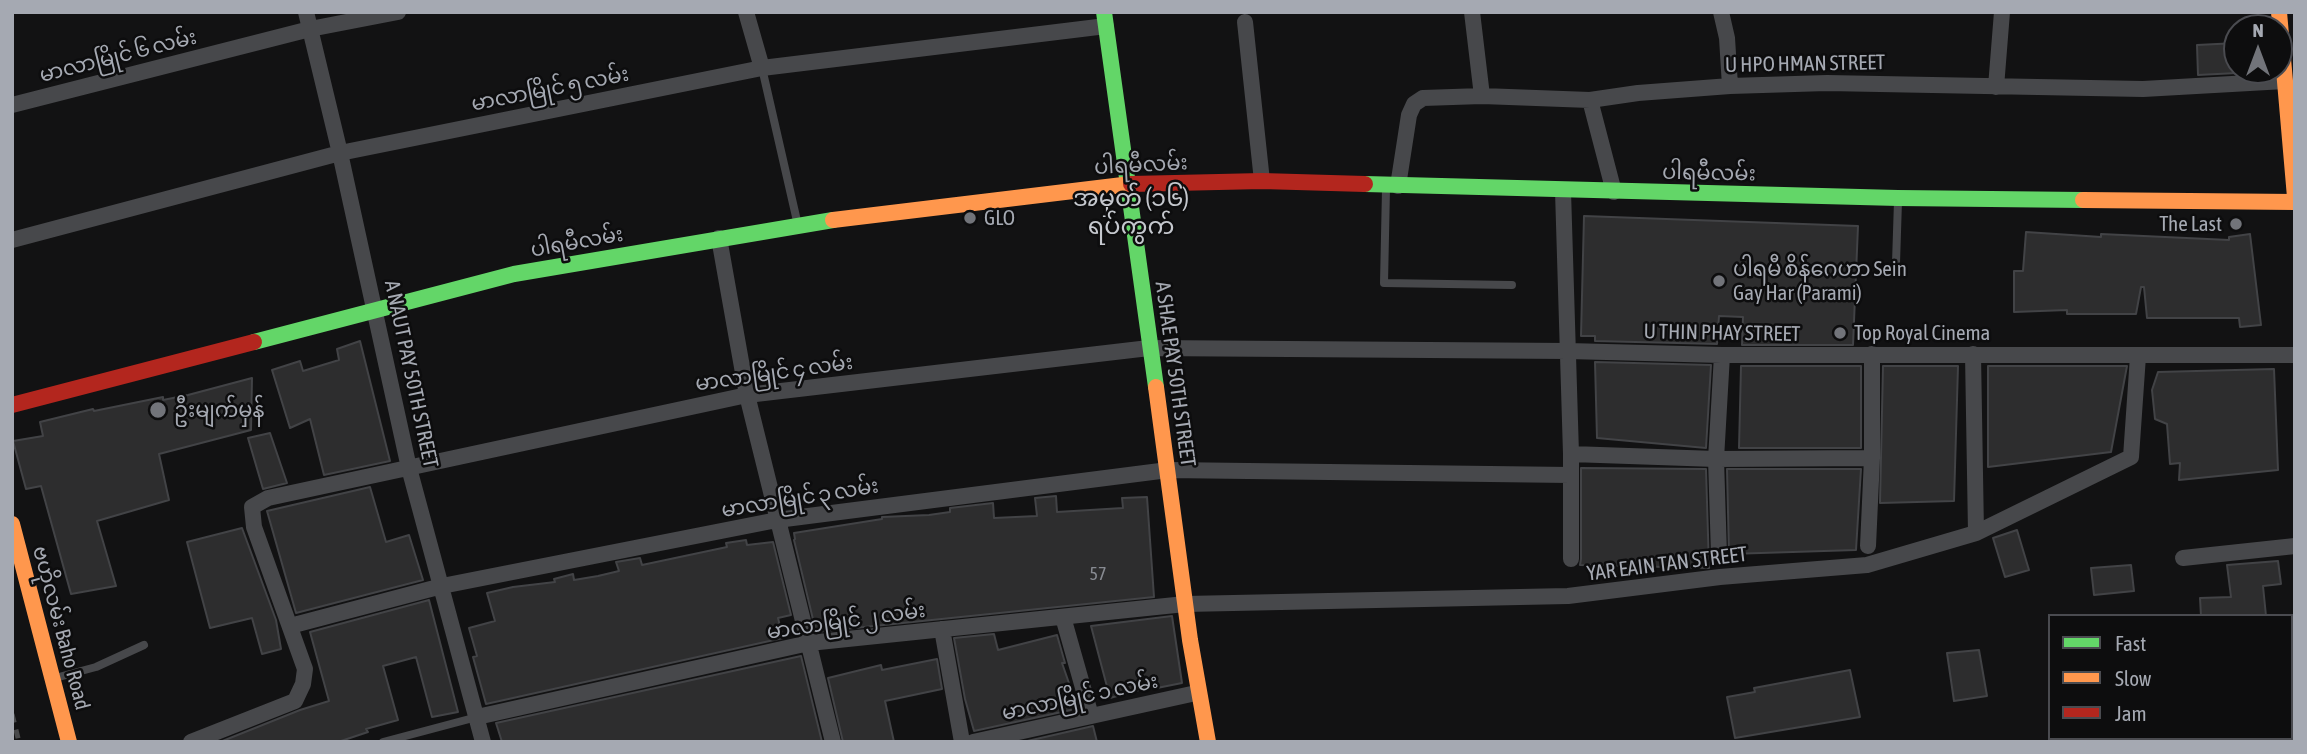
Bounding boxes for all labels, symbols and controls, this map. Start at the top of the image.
north arrow [2223,14,2293,84]
text: N [2252,19,2264,41]
street label: မာလာမြိုင် ၆ လမ်း [37,24,199,88]
street label: U HPO HMAN STREET [1725,50,1885,78]
street label: မာလာမြိုင် ၅ လမ်း [469,61,631,117]
street label: ပါရမီလမ်း [1094,150,1188,180]
street label: ပါရမီလမ်း [1662,160,1756,186]
district label: အမှတ် (၁၆) ရပ်ကွက် [1073,184,1189,240]
place label: GLO [984,205,1015,231]
marker: GLO [962,210,978,226]
place label: The Last [2159,211,2222,237]
marker: The Last [2228,216,2244,232]
street label: ပါရမီလမ်း [529,221,625,263]
place label: ပါရမီ စိန်ဂေဟာ Sein Gay Har (Parami) [1733,256,1907,306]
marker: ပါရမီ စိန်ဂေဟာ Sein Gay Har (Parami) [1711,273,1727,289]
street label: A NAUT PAY 50TH STREET [379,278,443,470]
street label: A SHAE PAY 50TH STREET [1150,280,1200,468]
street label: U THIN PHAY STREET [1643,319,1801,347]
place label: Top Royal Cinema [1854,320,1990,346]
marker: Top Royal Cinema [1832,325,1848,341]
street label: မာလာမြိုင် ၄ လမ်း [694,349,854,397]
place label: ဦးမျက်မှန် [174,397,265,423]
marker: ဦးမျက်မှန် [148,400,168,420]
street label: မာလာမြိုင် ၃ လမ်း [720,473,880,523]
street label: YAR EAIN TAN STREET [1585,542,1749,586]
street label: ဗဟိုလမ်း Baho Road [27,543,95,713]
house number: 57 [1090,563,1106,585]
street label: မာလာမြိုင် ၂ လမ်း [765,597,927,645]
legend [2048,614,2293,740]
text: Fast [2115,631,2146,655]
text: Slow [2115,666,2151,690]
street label: မာလာမြိုင် ၁ လမ်း [1000,668,1160,726]
text: Jam [2115,701,2147,725]

